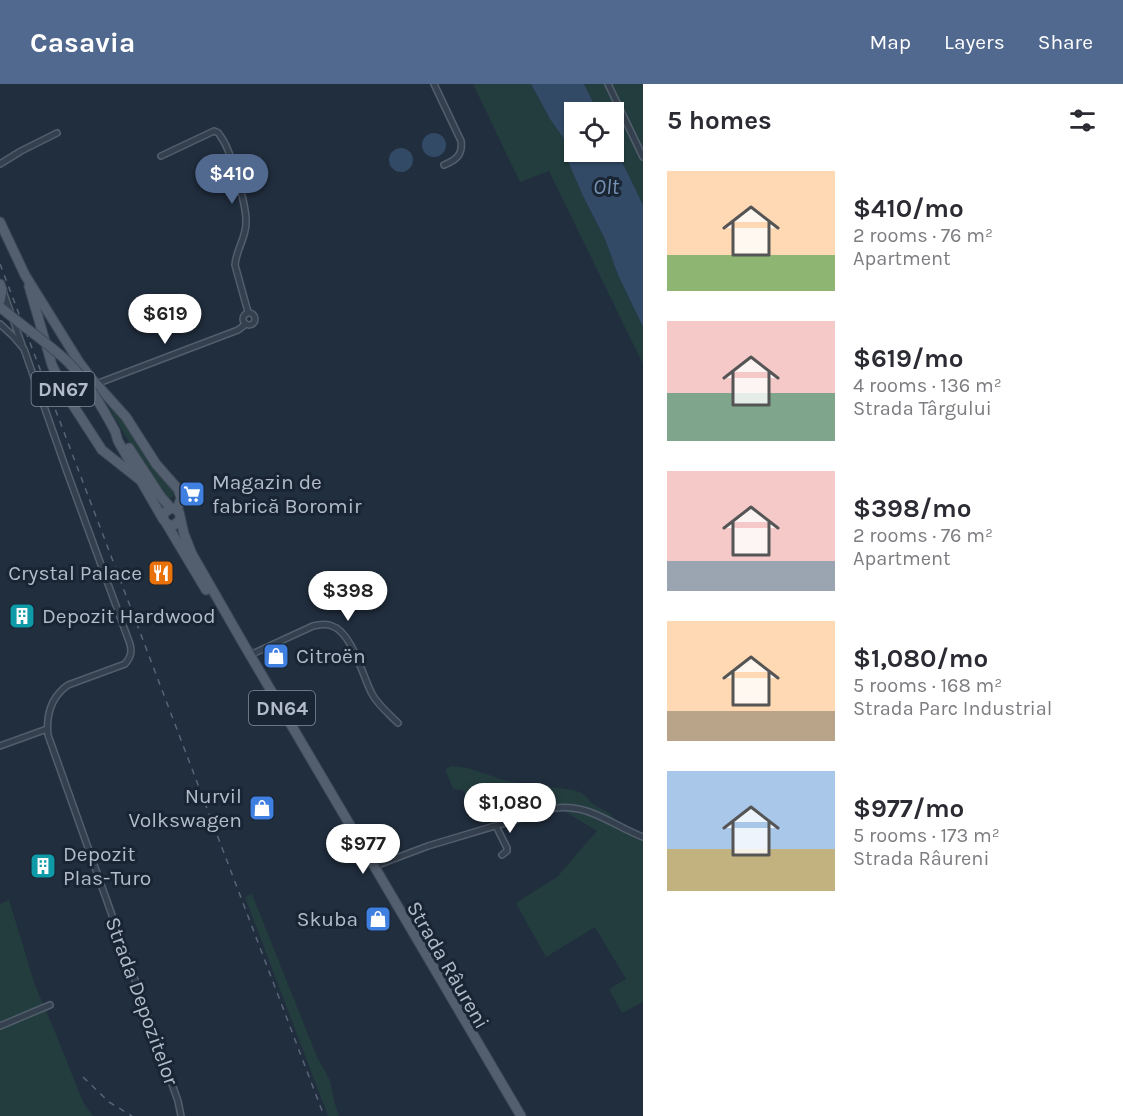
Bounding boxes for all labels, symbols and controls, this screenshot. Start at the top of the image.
text: Casavia [30,26,135,59]
text: Map [869,30,911,54]
text: Layers [944,30,1005,54]
text: Share [1038,30,1093,54]
map controls [564,102,624,162]
button: locate [564,102,624,162]
icon: filters [1066,104,1099,137]
text: 5 homes [667,105,772,136]
pin: $410 [196,154,268,205]
text: $410 [209,162,255,185]
water label: Olt [593,174,619,200]
text: $410/mo [853,193,964,224]
icon: home [715,195,787,267]
text: 2 rooms · 76 m² [853,224,993,247]
text: Apartment [853,247,951,270]
pin: $619 [129,294,201,345]
text: $619 [142,302,188,325]
text: $619/mo [853,343,963,374]
icon: home [715,345,787,417]
road number: DN67 [32,372,94,406]
text: 4 rooms · 136 m² [853,374,1002,397]
text: Strada Târgului [853,397,992,420]
place label: Magazin de fabrică Boromir [212,470,362,518]
supermarket icon: Magazin de fabrică Boromir [177,479,207,509]
text: $398/mo [853,493,971,524]
icon: home [715,495,787,567]
text: 2 rooms · 76 m² [853,524,993,547]
text: Apartment [853,547,951,570]
restaurant icon: Crystal Palace [146,558,176,588]
place label: Crystal Palace [8,561,142,585]
pin: $398 [312,571,384,622]
text: $398 [322,579,374,602]
building icon: Depozit Hardwood [7,601,37,631]
place label: Depozit Hardwood [42,604,216,628]
shop icon: Citroën [261,641,291,671]
text: $1,080/mo [853,643,988,674]
place label: Citroën [296,644,366,668]
icon: home [715,645,787,717]
text: 5 rooms · 168 m² [853,674,1002,697]
road number: DN64 [249,691,315,725]
text: Strada Parc Industrial [853,697,1052,720]
pin: $1,080 [461,783,559,834]
place label: Nurvil Volkswagen [129,784,242,832]
text: $1,080 [478,791,542,814]
shop icon: Nurvil Volkswagen [247,793,277,823]
text: $977/mo [853,793,964,824]
icon: home [715,795,787,867]
pin: $977 [327,824,399,875]
text: 5 rooms · 173 m² [853,824,1000,847]
text: $977 [340,832,386,855]
place label: Depozit Plas-Turo [63,842,151,890]
text: Strada Râureni [853,847,989,870]
building icon: Depozit Plas-Turo [28,851,58,881]
street label: Strada Râureni [402,897,494,1033]
shop icon: Skuba [363,904,393,934]
place label: Skuba [297,907,358,931]
street label: Strada Depozitelor [100,914,184,1089]

